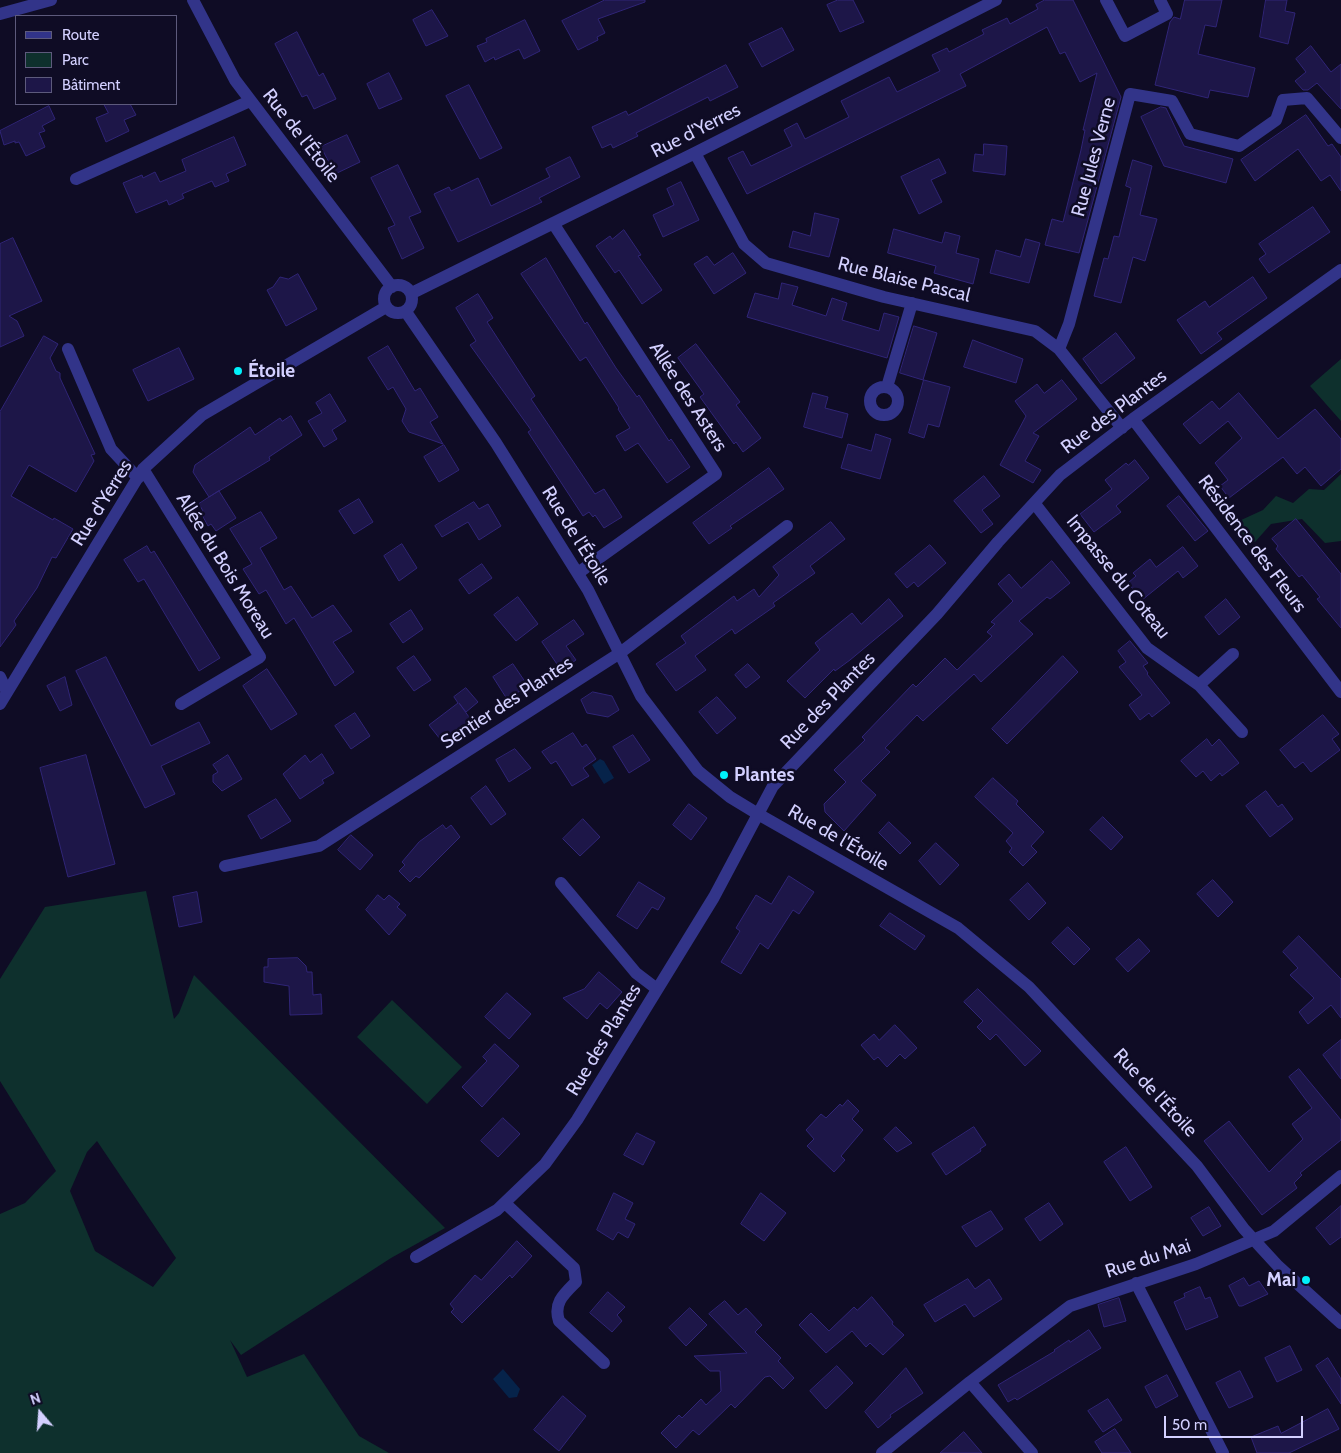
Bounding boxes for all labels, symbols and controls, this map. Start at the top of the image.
legend [15,15,178,105]
text: Route [62,26,100,44]
text: Parc [62,51,89,69]
text: Bâtiment [62,76,120,94]
street label: Rue de l'Étoile [257,85,345,187]
street label: Rue Jules Verne [1067,95,1121,219]
street label: Rue d'Yerres [648,99,744,163]
street label: Rue Blaise Pascal [835,253,973,307]
street label: Allée des Asters [644,338,732,456]
place label: Étoile [248,360,295,382]
marker: Étoile [232,365,244,377]
street label: Rue des Plantes [1057,365,1171,459]
street label: Rue d'Yerres [67,456,137,550]
street label: Résidence des Fleurs [1193,471,1311,617]
street label: Rue de l'Étoile [537,482,615,590]
street label: Allée du Bois Moreau [171,489,279,643]
street label: Impasse du Coteau [1061,511,1175,643]
street label: Rue des Plantes [776,648,880,754]
street label: Sentier des Plantes [437,652,577,754]
place label: Plantes [734,764,794,786]
marker: Plantes [718,769,730,781]
street label: Rue de l'Étoile [784,800,892,876]
street label: Rue des Plantes [562,980,646,1100]
street label: Rue de l'Étoile [1108,1044,1202,1142]
street label: Rue du Mai [1102,1234,1194,1284]
place label: Mai [1266,1269,1296,1291]
marker: Mai [1300,1274,1312,1286]
north arrow [15,1388,65,1438]
text: N [28,1389,43,1409]
scale bar [1166,1406,1305,1438]
text: 50 m [1172,1416,1207,1434]

